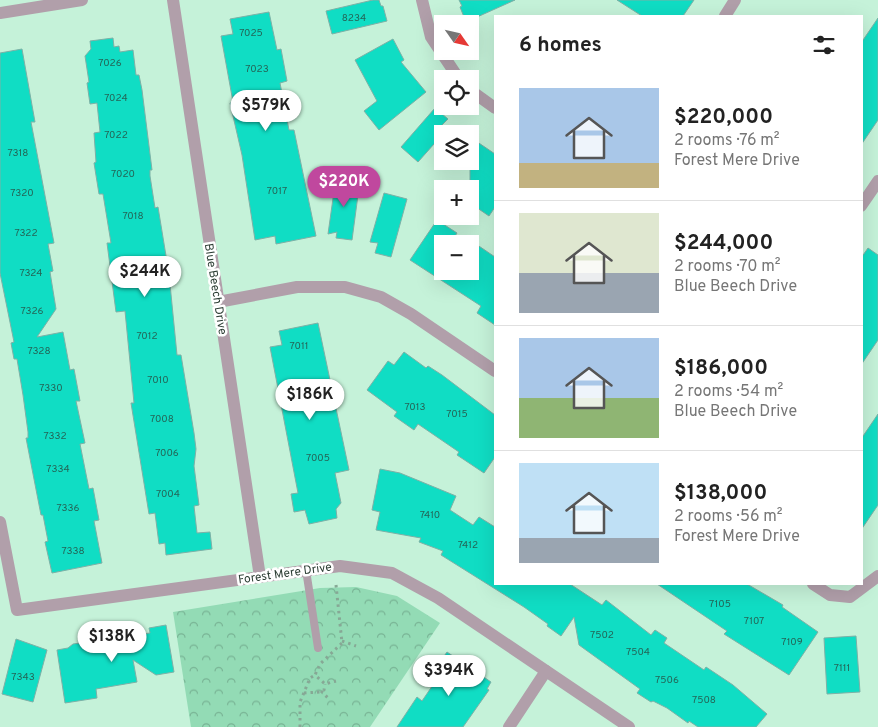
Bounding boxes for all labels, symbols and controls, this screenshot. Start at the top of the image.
house number: 8234 [342,12,366,25]
north arrow [434,15,479,60]
map controls [434,15,479,280]
house number: 7025 [239,27,263,40]
icon: filters [810,31,838,59]
text: 6 homes [519,32,602,59]
house number: 7026 [98,57,122,70]
house number: 7023 [245,63,269,76]
button: locate [434,70,479,115]
pin: $579K [231,90,301,132]
house number: 7024 [104,92,128,105]
text: $579K [241,96,291,116]
text: $220,000 [674,104,773,131]
icon: home [559,108,619,168]
button: layers [434,125,479,170]
house number: 7022 [104,129,128,142]
text: 2 rooms · 76 m² [674,131,780,151]
house number: 7318 [8,147,28,160]
text: Forest Mere Drive [674,151,800,171]
pin: $220K [309,166,379,208]
house number: 7020 [111,168,135,181]
text: $220K [318,172,370,192]
button: + [434,180,479,225]
house number: 7017 [267,185,287,198]
house number: 7320 [10,187,34,200]
house number: 7018 [122,210,144,223]
house number: 7322 [14,227,38,240]
text: $244,000 [674,230,773,257]
icon: home [559,233,619,293]
button: − [434,235,479,280]
street label: Blue Beech Drive [200,242,230,336]
pin: $244K [110,256,180,298]
text: 2 rooms · 70 m² [674,257,781,277]
text: $244K [119,262,171,282]
house number: 7324 [19,267,43,280]
text: Blue Beech Drive [674,277,797,297]
house number: 7326 [21,305,44,318]
house number: 7012 [136,330,158,343]
house number: 7011 [290,340,308,353]
house number: 7328 [27,345,51,358]
text: $186,000 [674,355,768,382]
icon: home [559,358,619,418]
house number: 7010 [147,374,169,387]
pin: $186K [275,378,345,421]
house number: 7330 [39,382,63,395]
text: 2 rooms · 54 m² [674,382,783,402]
text: $186K [286,385,334,405]
house number: 7013 [404,401,426,414]
text: Blue Beech Drive [674,402,797,422]
house number: 7015 [446,408,468,421]
house number: 7008 [150,413,174,426]
house number: 7332 [43,430,67,443]
house number: 7006 [155,447,179,460]
house number: 7005 [306,452,330,465]
house number: 7334 [46,463,70,476]
text: $138,000 [674,480,767,507]
icon: home [559,483,619,543]
house number: 7004 [156,488,180,501]
house number: 7336 [56,502,80,515]
text: 2 rooms · 56 m² [674,507,783,527]
house number: 7410 [420,509,440,522]
text: Forest Mere Drive [674,527,800,547]
house number: 7412 [458,539,478,552]
house number: 7338 [61,545,85,558]
street label: Forest Mere Drive [237,560,333,588]
house number: 7105 [709,598,731,611]
house number: 7107 [744,615,764,628]
pin: $138K [77,620,147,663]
text: $138K [89,627,135,647]
house number: 7502 [590,629,614,642]
house number: 7109 [781,636,803,649]
house number: 7504 [626,646,650,659]
pin: $394K [414,654,484,697]
text: $394K [424,661,474,681]
house number: 7111 [834,662,850,675]
house number: 7343 [11,671,35,684]
house number: 7506 [655,674,679,687]
house number: 7508 [692,694,716,707]

